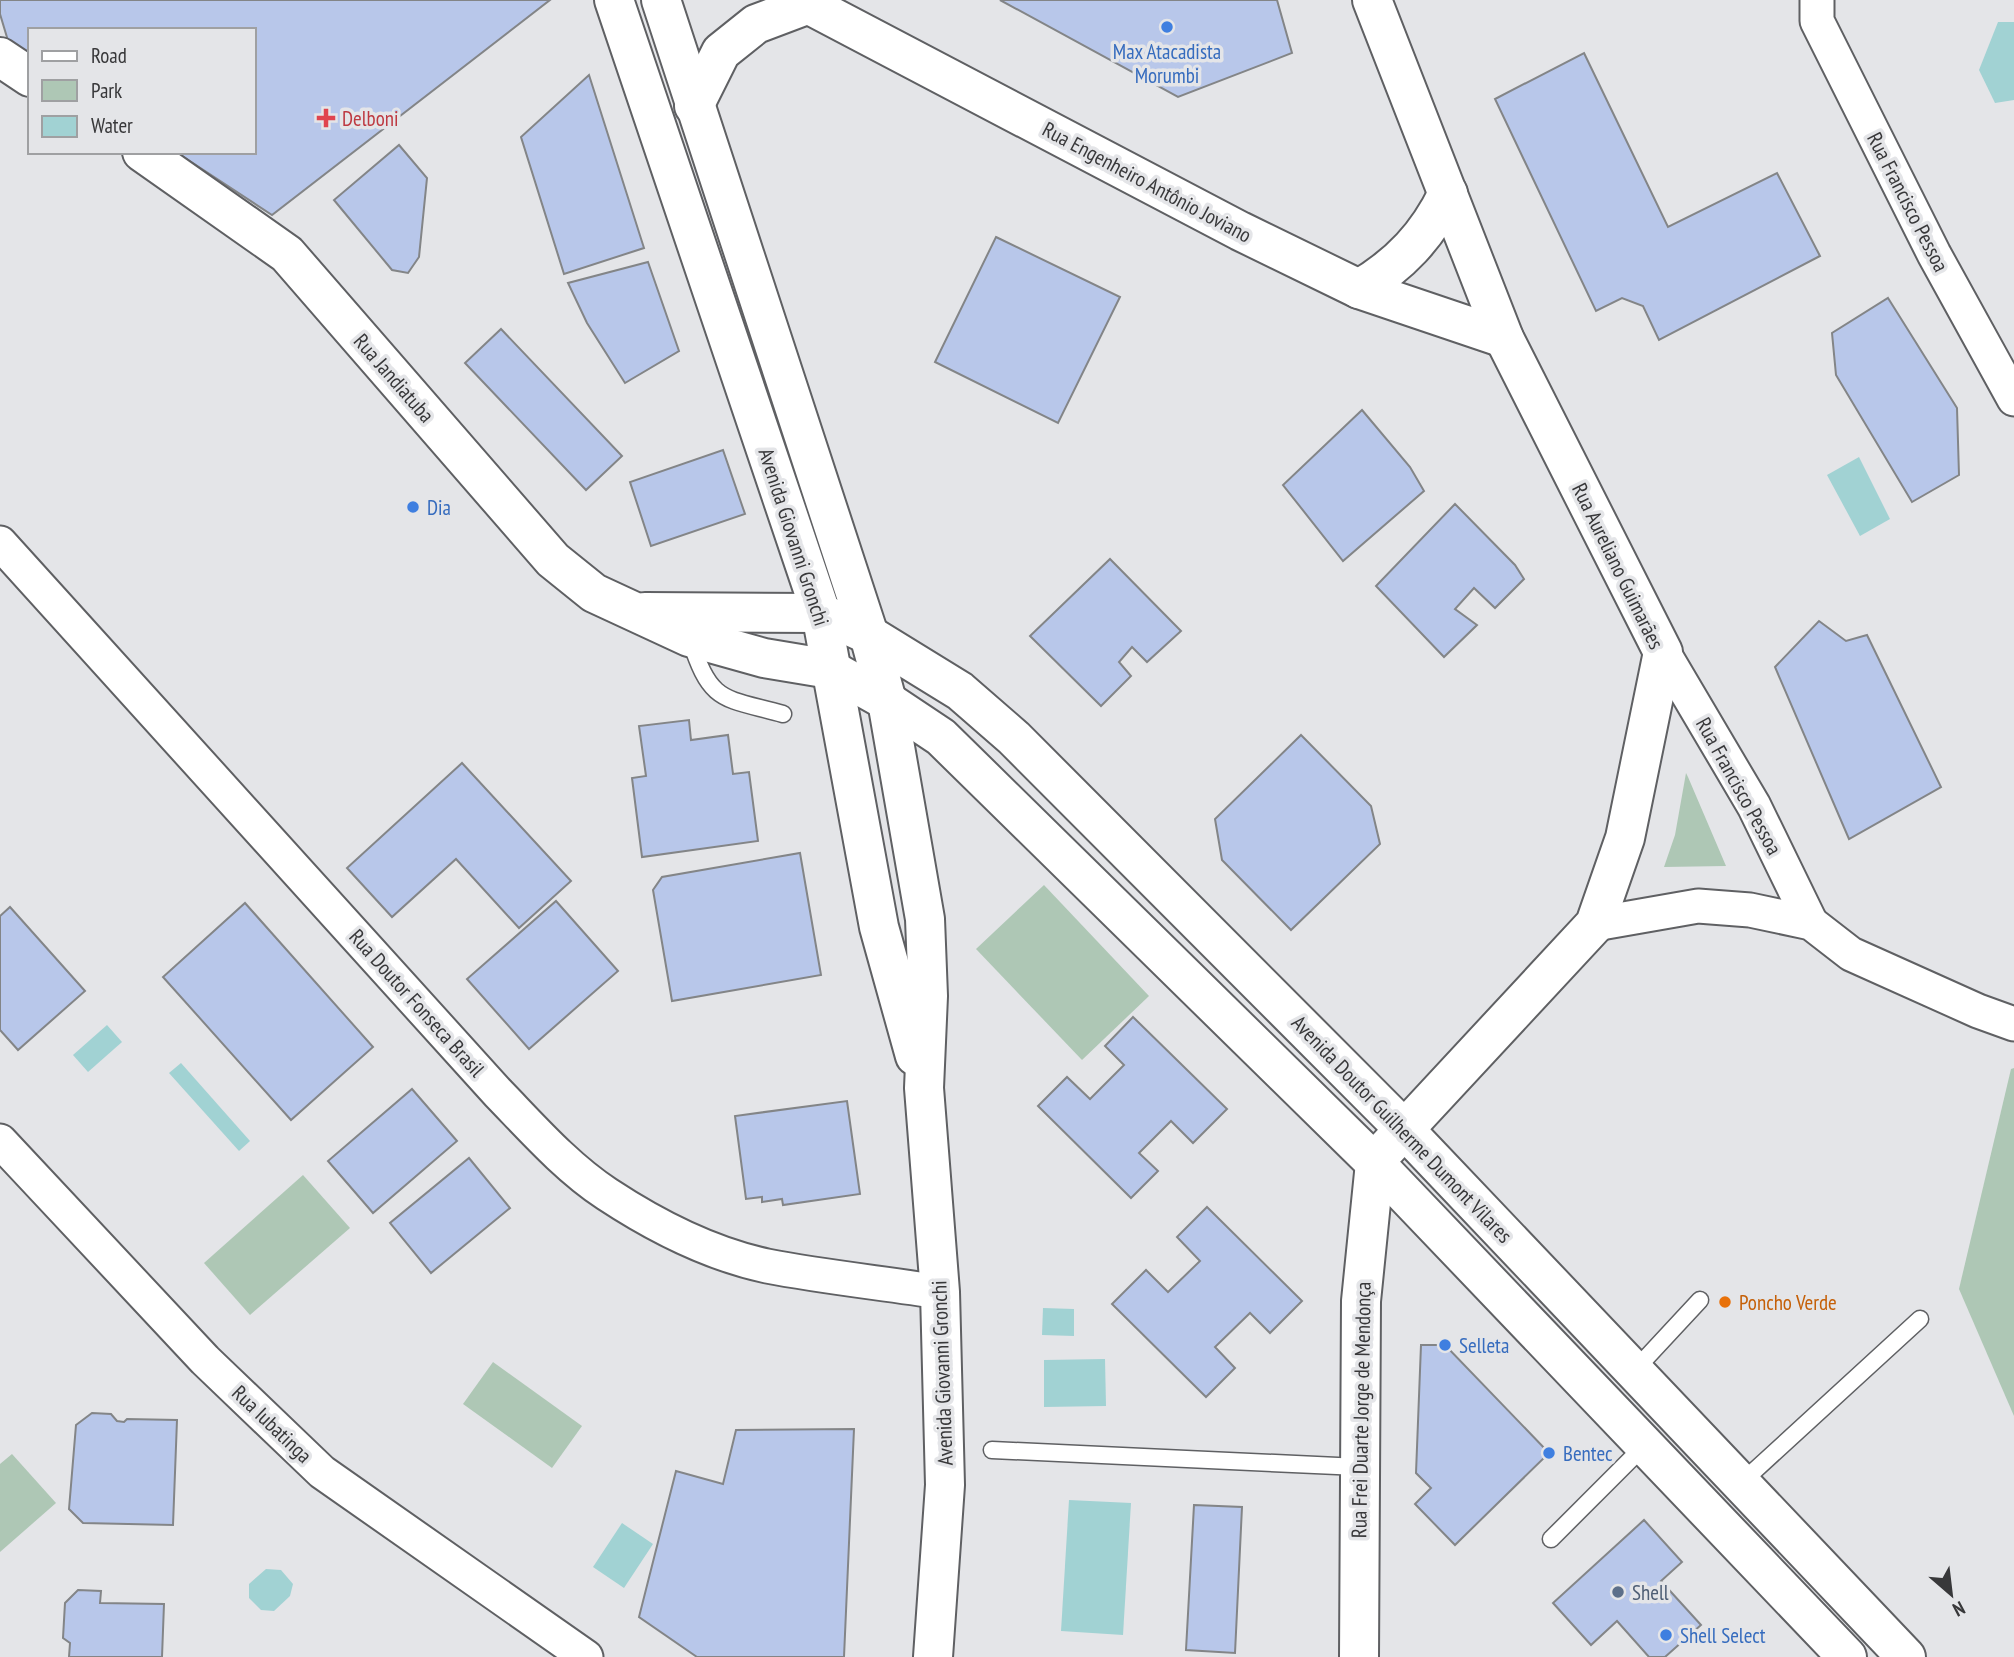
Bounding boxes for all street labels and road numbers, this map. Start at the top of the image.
street label: Rua Engenheiro Antônio Joviano [1038,115,1256,249]
street label: Rua Francisco Pessoa [1861,128,1955,276]
street label: Rua Jandiatuba [348,328,440,428]
street label: Avenida Giovanni Gronchi [753,445,835,629]
street label: Rua Aureliano Guimarães [1566,478,1670,654]
street label: Rua Francisco Pessoa [1690,713,1788,859]
street label: Rua Doutor Fonseca Brasil [344,924,491,1083]
street label: Avenida Doutor Guilherme Dumont Vilares [1286,1009,1518,1249]
street label: Avenida Giovanni Gronchi [925,1280,959,1466]
street label: Rua Frei Duarte Jorge de Mendonça [1345,1282,1377,1538]
street label: Rua Iubatinga [226,1379,318,1469]

